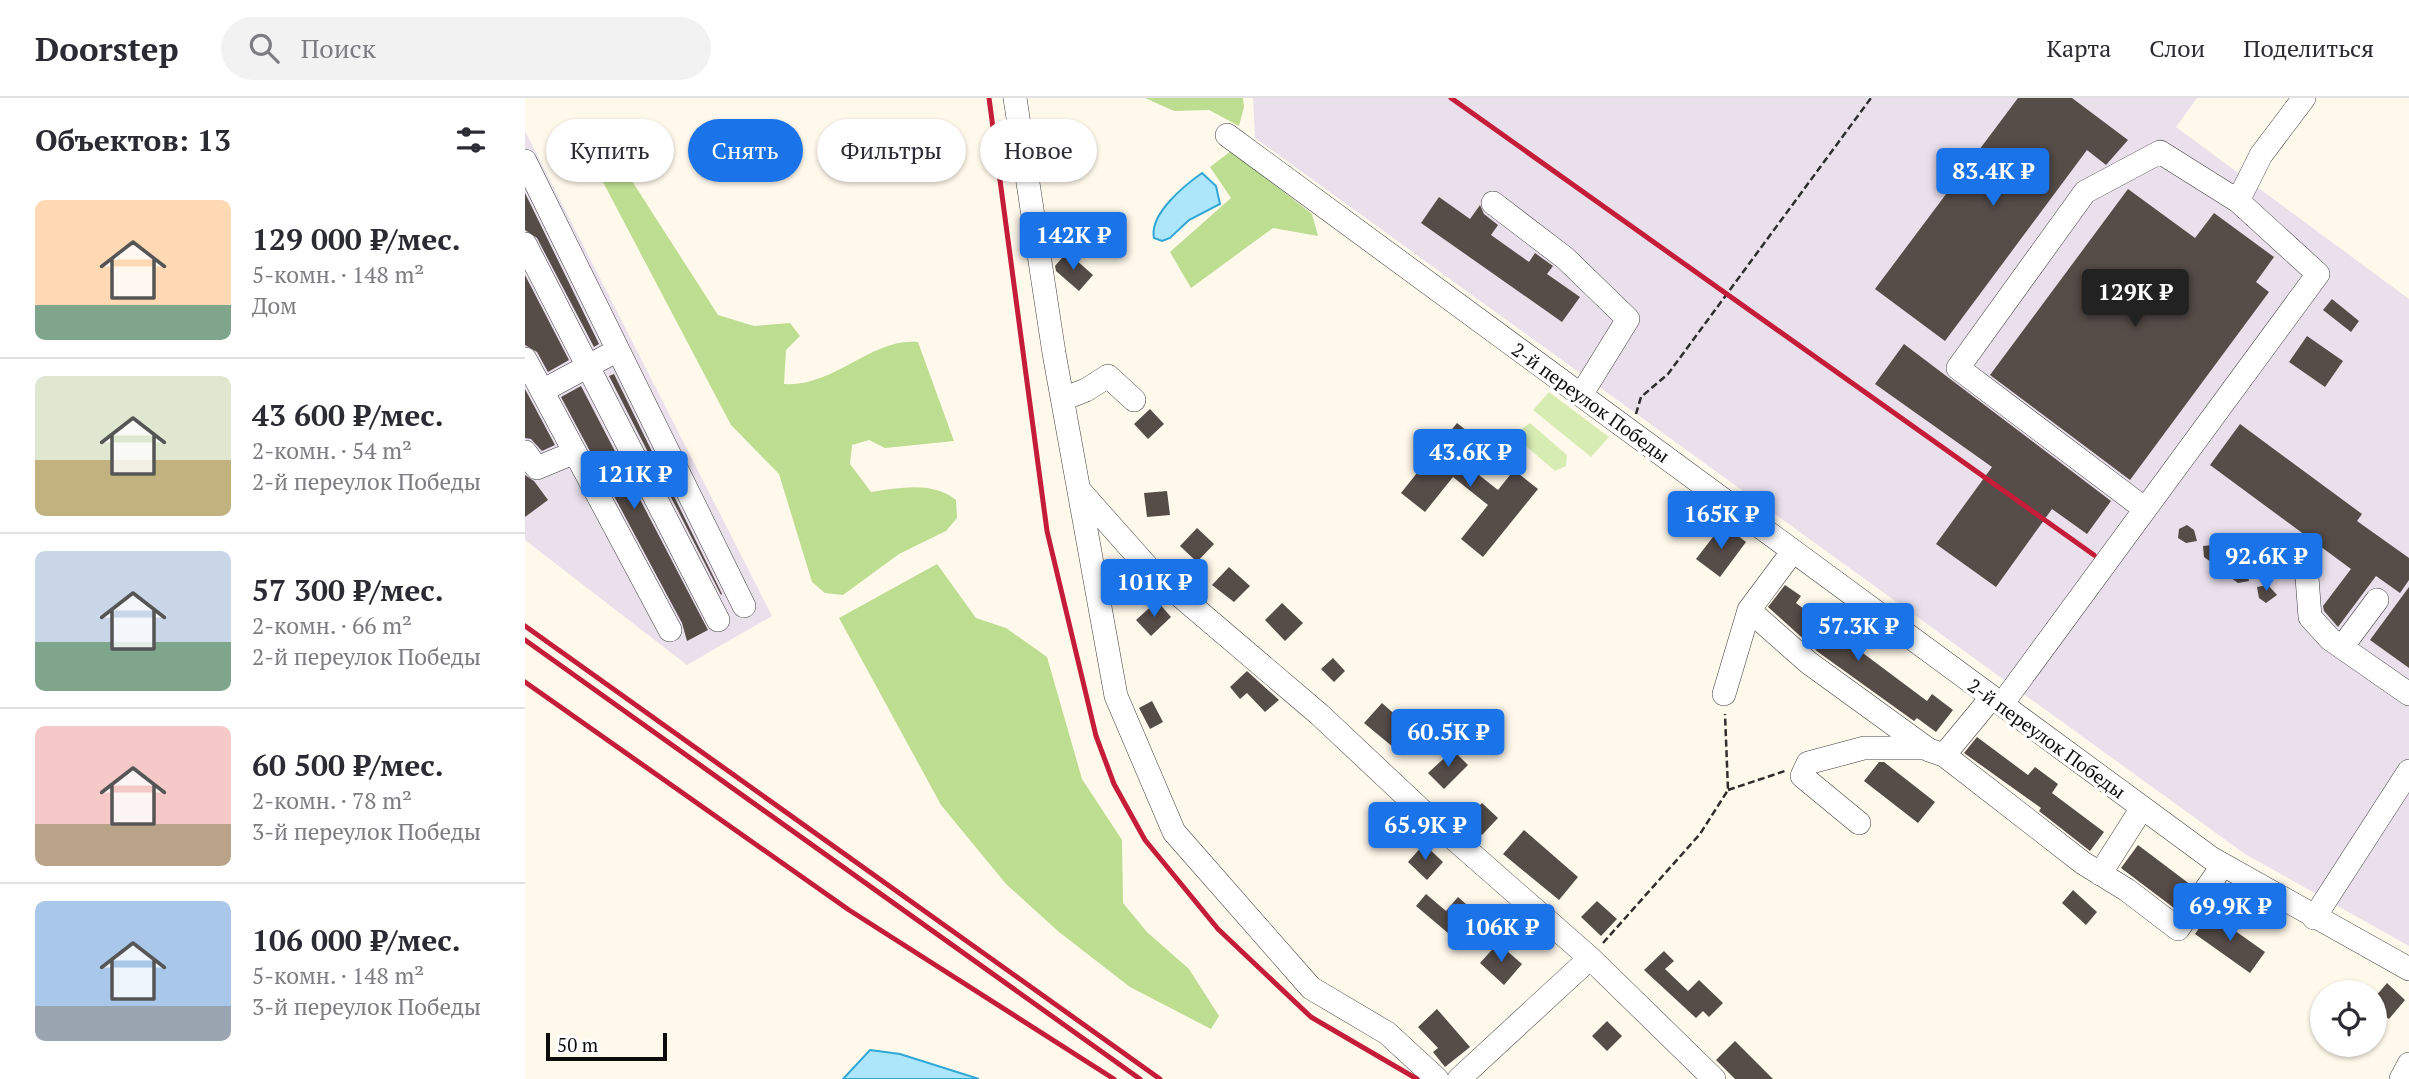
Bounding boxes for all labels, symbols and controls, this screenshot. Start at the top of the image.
search box [221,17,711,80]
text: Doorstep [35,27,179,70]
icon: search [245,29,283,67]
text: Поиск [301,31,376,65]
text: Карта [2046,32,2111,64]
text: Слои [2149,32,2205,64]
text: Поделиться [2243,32,2374,64]
chip: Купить [546,119,674,182]
chip: Снять [688,119,803,182]
chip: Фильтры [817,119,966,182]
chip: Новое [980,119,1097,182]
text: Объектов: 13 [35,120,231,160]
icon: filters [452,121,490,159]
pin: 83.4K ₽ [1928,148,2058,208]
text: 83.4K ₽ [1952,155,2034,186]
pin: 142K ₽ [1016,212,1130,272]
text: 129 000 ₽/мес. [252,219,461,259]
text: 142K ₽ [1036,219,1110,250]
icon: home [91,228,175,312]
text: 5-комн. · 148 m² [252,259,424,290]
pin: 129K ₽ [2078,270,2192,329]
text: 129K ₽ [2098,276,2172,307]
text: Дом [252,290,297,321]
street label: 2-й переулок Победы [1507,336,1675,468]
text: 43 600 ₽/мес. [252,395,444,435]
icon: home [91,404,175,488]
pin: 43.6K ₽ [1405,430,1535,489]
text: 2-комн. · 54 m² [252,435,412,466]
text: 43.6K ₽ [1429,436,1511,467]
pin: 121K ₽ [577,452,691,511]
text: 121K ₽ [597,458,671,489]
text: 2-й переулок Победы [252,466,481,497]
pin: 165K ₽ [1664,491,1778,551]
text: 165K ₽ [1684,498,1758,529]
pin: 92.6K ₽ [2201,533,2331,593]
text: 92.6K ₽ [2225,540,2307,571]
pin: 101K ₽ [1097,560,1211,619]
text: 101K ₽ [1117,566,1191,597]
text: 57 300 ₽/мес. [252,570,444,610]
icon: home [91,579,175,663]
pin: 57.3K ₽ [1793,603,1923,663]
text: 2-комн. · 66 m² [252,610,412,641]
text: 57.3K ₽ [1818,610,1898,641]
text: 2-й переулок Победы [252,641,481,672]
street label: 2-й переулок Победы [1963,672,2131,804]
pin: 60.5K ₽ [1383,710,1513,769]
text: 60.5K ₽ [1407,716,1489,747]
text: 60 500 ₽/мес. [252,745,444,785]
icon: home [91,754,175,838]
text: 2-комн. · 78 m² [252,785,412,816]
pin: 65.9K ₽ [1360,802,1490,862]
text: 65.9K ₽ [1384,809,1466,840]
text: 3-й переулок Победы [252,816,481,847]
pin: 69.9K ₽ [2165,884,2295,943]
text: 69.9K ₽ [2189,890,2271,921]
pin: 106K ₽ [1444,904,1558,964]
text: 106K ₽ [1464,911,1538,942]
text: 106 000 ₽/мес. [252,920,461,960]
icon: home [91,929,175,1013]
text: 5-комн. · 148 m² [252,960,424,991]
map controls [2310,980,2387,1057]
button: locate [2310,980,2387,1057]
text: 3-й переулок Победы [252,991,481,1022]
scale bar [546,1030,667,1062]
text: 50 m [557,1032,598,1057]

